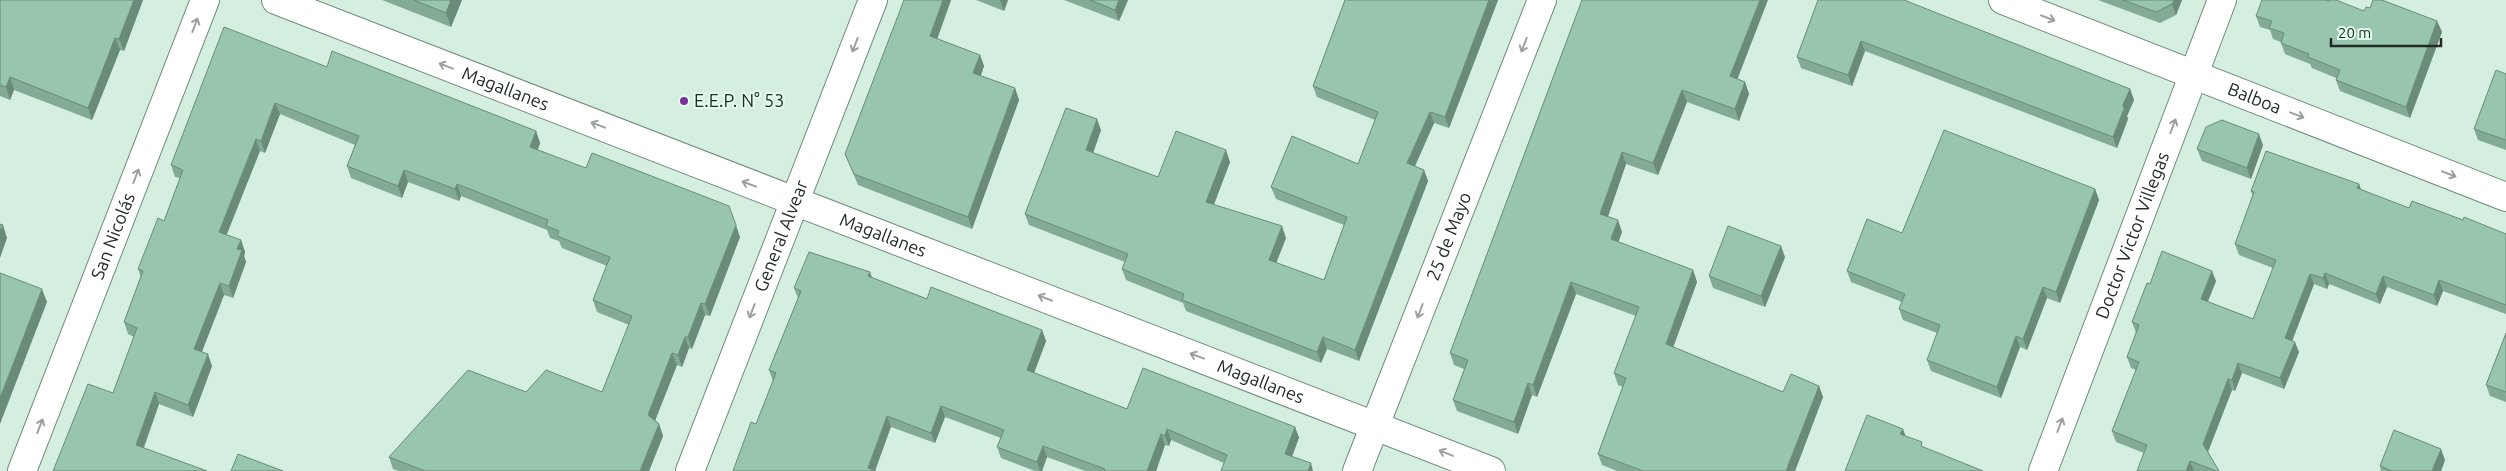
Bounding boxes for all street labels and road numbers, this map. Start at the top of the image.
street label: Magallanes [460,62,552,114]
street label: Balboa [2225,78,2284,117]
street label: Doctor Victor Villegas [2091,149,2172,321]
street label: General Alvear [750,177,811,294]
street label: 25 de Mayo [1422,189,1475,283]
street label: San Nicolás [87,190,138,282]
street label: Magallanes [837,209,930,260]
street label: Magallanes [1215,355,1307,407]

